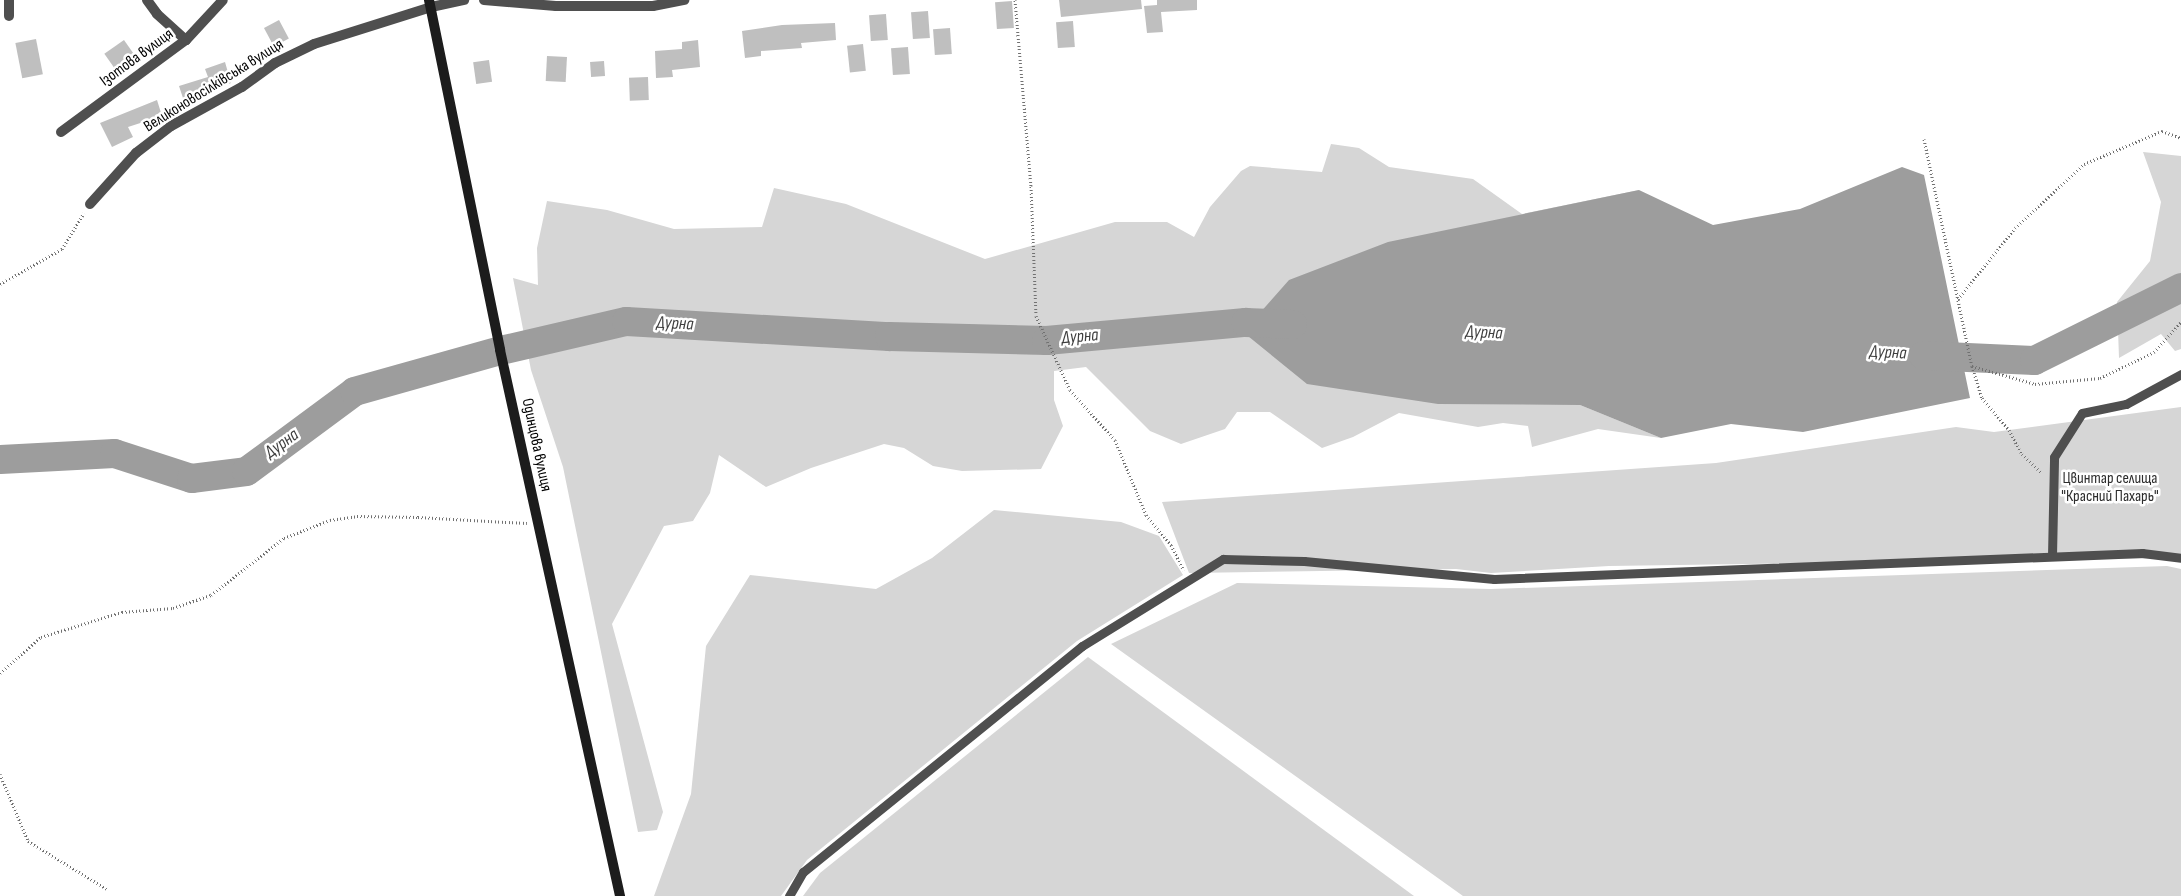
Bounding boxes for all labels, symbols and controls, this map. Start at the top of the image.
street label: Ізотова вулиця [97,25,177,91]
street label: Великоновосілківська вулиця [141,35,287,137]
water label: Дурна [656,312,694,336]
water label: Дурна [1465,321,1503,345]
water label: Дурна [1061,325,1099,349]
water label: Дурна [1869,341,1907,365]
street label: Одинцова вулиця [517,397,555,493]
water label: Дурна [261,424,303,464]
park label: Цвинтар селища "Красний Пахарь" [2061,469,2159,507]

